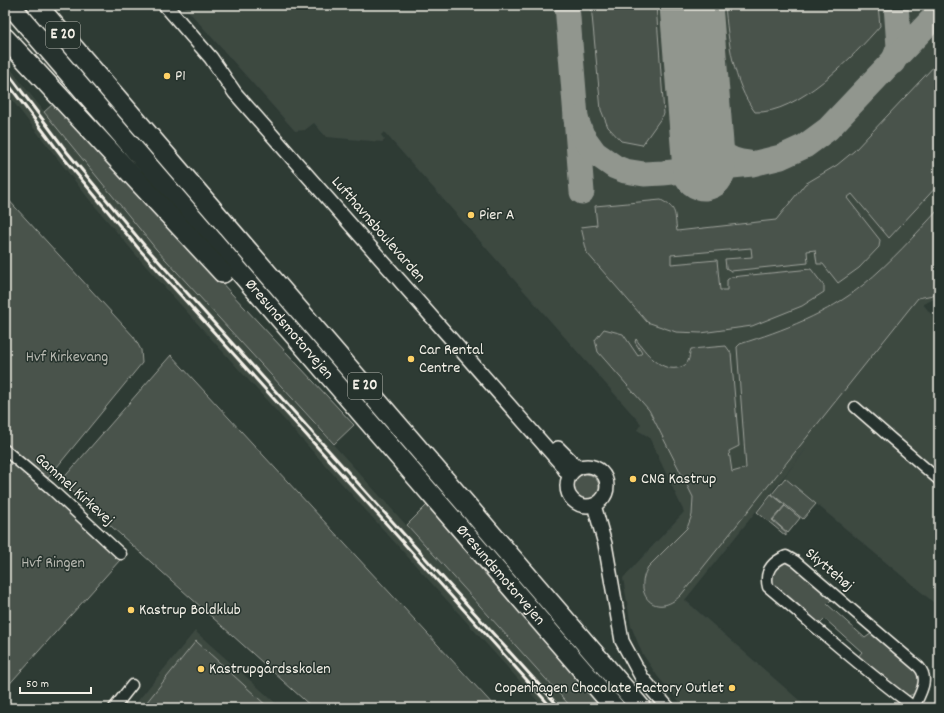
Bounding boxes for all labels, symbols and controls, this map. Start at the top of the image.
road number: E 20 [46,22,80,48]
place label: P1 [175,65,186,88]
marker: P1 [162,71,172,81]
street label: Lufthavnsboulevarden [325,172,431,288]
place label: Pier A [479,204,515,227]
marker: Pier A [466,210,476,220]
street label: Øresundsmotorvejen [239,274,339,385]
place label: Car Rental Centre [419,339,484,380]
park label: Hvf Kirkevang [26,346,108,369]
marker: Car Rental Centre [406,354,416,364]
road number: E 20 [348,373,382,399]
street label: Gammel Kirkevej [29,448,119,532]
place label: CNG Kastrup [641,468,716,491]
marker: CNG Kastrup [628,474,638,484]
street label: Øresundsmotorvejen [451,520,551,630]
street label: Skyttehøj [800,543,858,597]
park label: Hvf Ringen [21,552,85,575]
place label: Kastrup Boldklub [139,599,241,622]
marker: Kastrup Boldklub [126,605,136,615]
place label: Kastrupgårdsskolen [209,658,331,681]
marker: Kastrupgårdsskolen [196,664,206,674]
scale bar [20,669,91,695]
text: 50 m [26,676,49,693]
place label: Copenhagen Chocolate Factory Outlet [494,677,724,700]
marker: Copenhagen Chocolate Factory Outlet [727,683,737,693]

